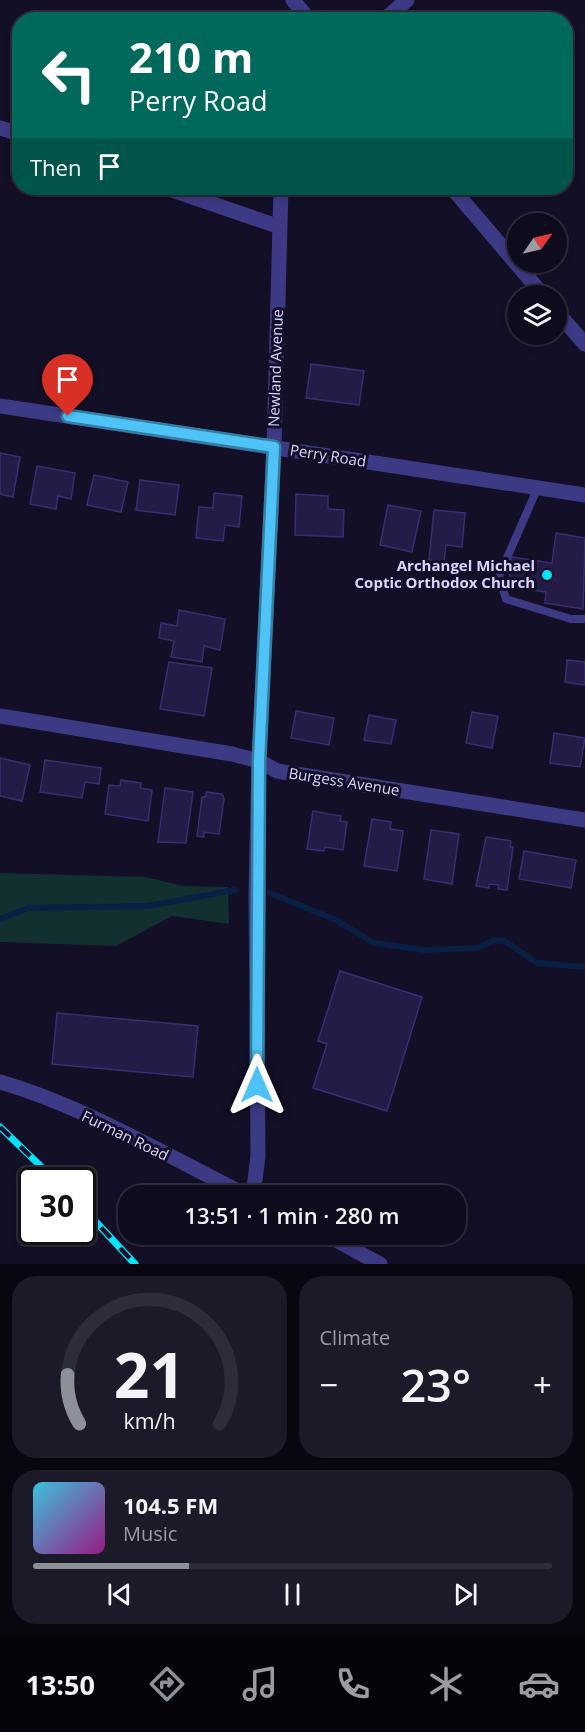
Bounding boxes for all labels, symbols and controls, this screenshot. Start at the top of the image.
text: 210 m [129,28,253,85]
icon: left [30,36,108,114]
text: Perry Road [129,82,267,119]
icon: arrive [93,150,126,183]
text: Then [30,152,81,182]
north arrow [507,213,567,273]
map controls [507,213,567,345]
button: layers [507,285,567,345]
street label: Newland Avenue [263,309,287,427]
pin [42,354,93,416]
icon: arrive [51,363,84,396]
street label: Perry Road [289,439,368,471]
place label: Archangel Michael Coptic Orthodox Church [355,555,535,592]
marker: Archangel Michael Coptic Orthodox Church [540,568,554,582]
street label: Burgess Avenue [287,762,401,800]
position arrow [225,1053,289,1117]
street label: Furman Road [79,1105,172,1165]
speed limit sign: 30 [18,1167,96,1245]
text: 13:51 · 1 min · 280 m [184,1200,400,1230]
text: Climate [320,1324,390,1351]
text: 21 [114,1331,185,1416]
text: 23° [400,1354,471,1415]
text: − [320,1362,338,1407]
text: + [533,1362,552,1407]
text: km/h [123,1406,175,1435]
text: 104.5 FM [123,1490,218,1520]
text: Music [123,1520,177,1547]
icon: previous [103,1578,136,1611]
icon: pause [276,1578,309,1611]
icon: next [449,1578,482,1611]
icon: directions [146,1663,188,1705]
icon: music [239,1663,281,1705]
icon: phone [332,1663,374,1705]
icon: climate [425,1663,467,1705]
icon: car [518,1663,560,1705]
text: 13:50 [25,1666,95,1703]

